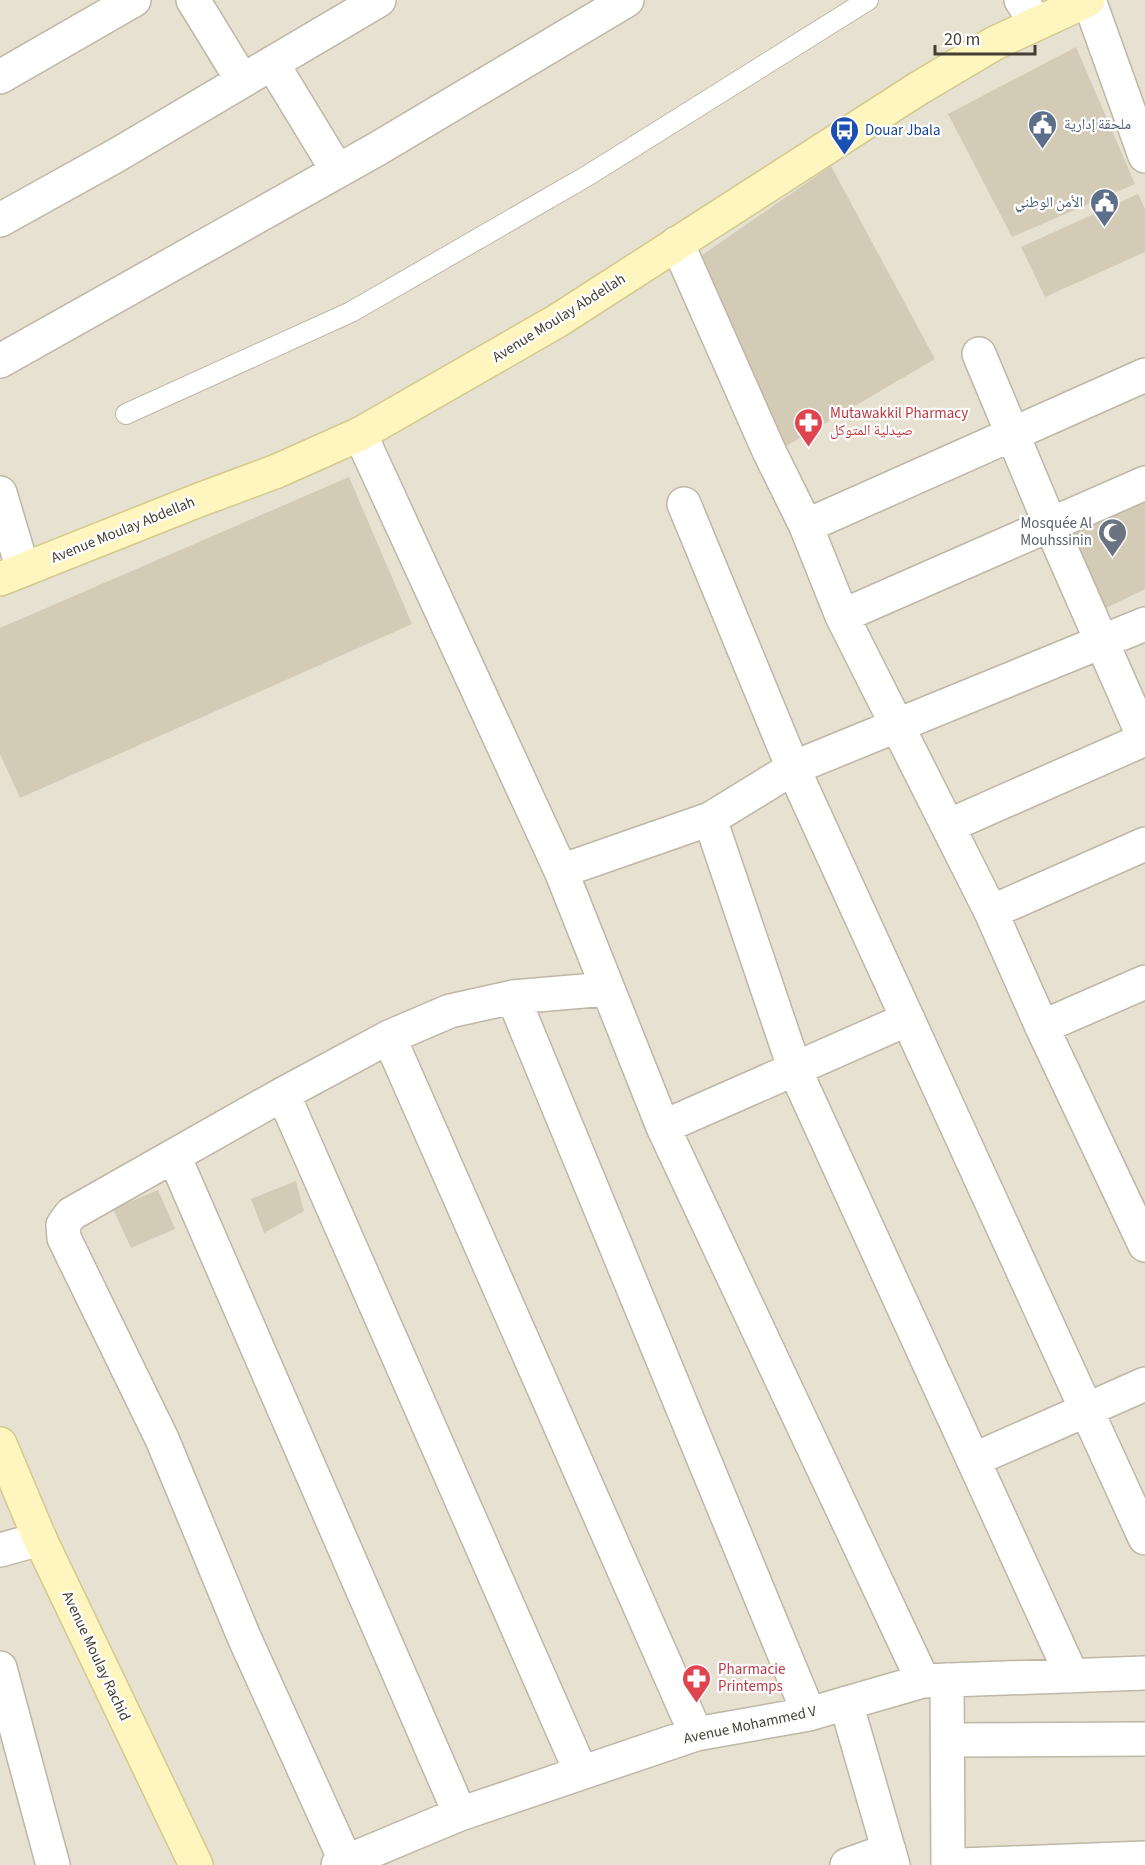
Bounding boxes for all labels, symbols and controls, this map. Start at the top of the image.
scale bar [935,18,1036,56]
text: 20 m [944,27,980,52]
public building icon: ملحقة إدارية [1027,108,1059,150]
bus stop icon: Douar Jbala [828,114,860,156]
place label: ملحقة إدارية [1064,114,1131,135]
place label: Douar Jbala [865,120,941,141]
public building icon: الأمن الوطني [1088,186,1120,228]
place label: الأمن الوطني [1015,192,1083,213]
street label: Avenue Moulay Abdellah [488,268,630,368]
place label: Mutawakkil Pharmacy صيدلية المتوكل [830,403,968,441]
pharmacy icon: Mutawakkil Pharmacy صيدلية المتوكل [793,406,825,448]
street label: Avenue Moulay Abdellah [48,492,198,568]
place label: Mosquée Al Mouhssinin [1020,513,1092,551]
mosque icon: Mosquée Al Mouhssinin [1097,516,1129,558]
street label: Avenue Moulay Rachid [57,1588,135,1724]
place label: Pharmacie Printemps [718,1659,785,1697]
pharmacy icon: Pharmacie Printemps [681,1662,713,1704]
street label: Avenue Mohammed V [682,1701,819,1749]

